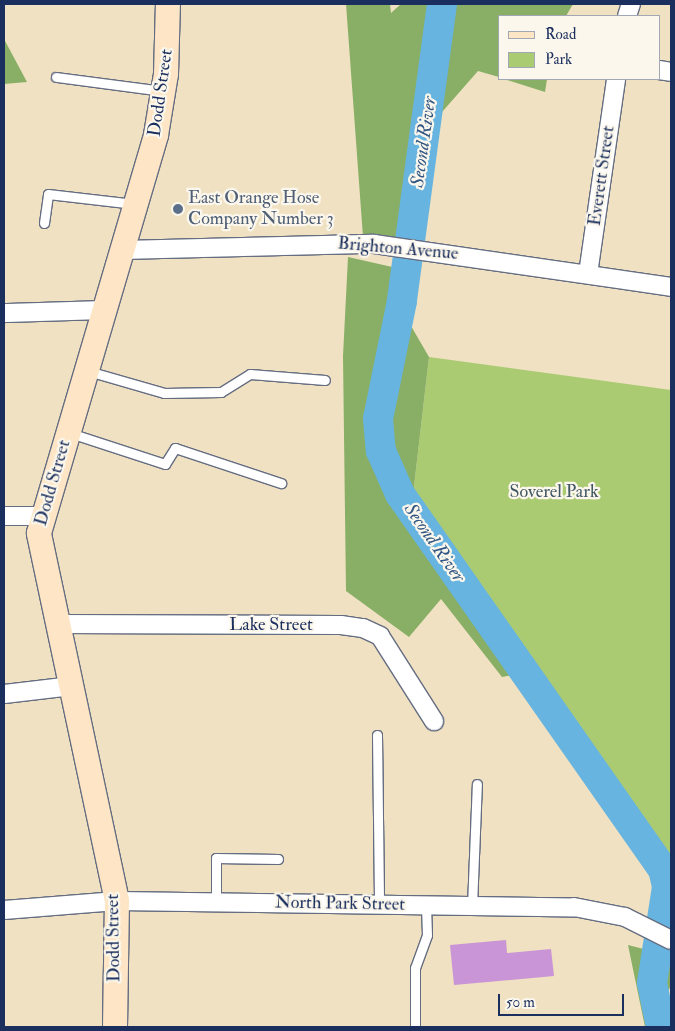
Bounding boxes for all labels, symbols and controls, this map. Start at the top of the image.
legend [498,15,660,80]
text: Road [545,25,576,44]
street label: Dodd Street [144,48,178,138]
text: Park [545,50,572,69]
water label: Second River [406,95,442,189]
street label: Everett Street [584,125,620,227]
place label: East Orange Hose Company Number 3 [188,188,334,230]
marker: East Orange Hose Company Number 3 [172,203,184,215]
street label: Brighton Avenue [337,233,459,265]
street label: Dodd Street [30,438,76,528]
park label: Soverel Park [510,481,598,503]
water label: Second River [398,499,470,587]
street label: Lake Street [229,614,313,636]
street label: North Park Street [275,892,405,916]
street label: Dodd Street [102,894,126,982]
scale bar [500,984,626,1016]
text: 50 m [506,993,535,1012]

